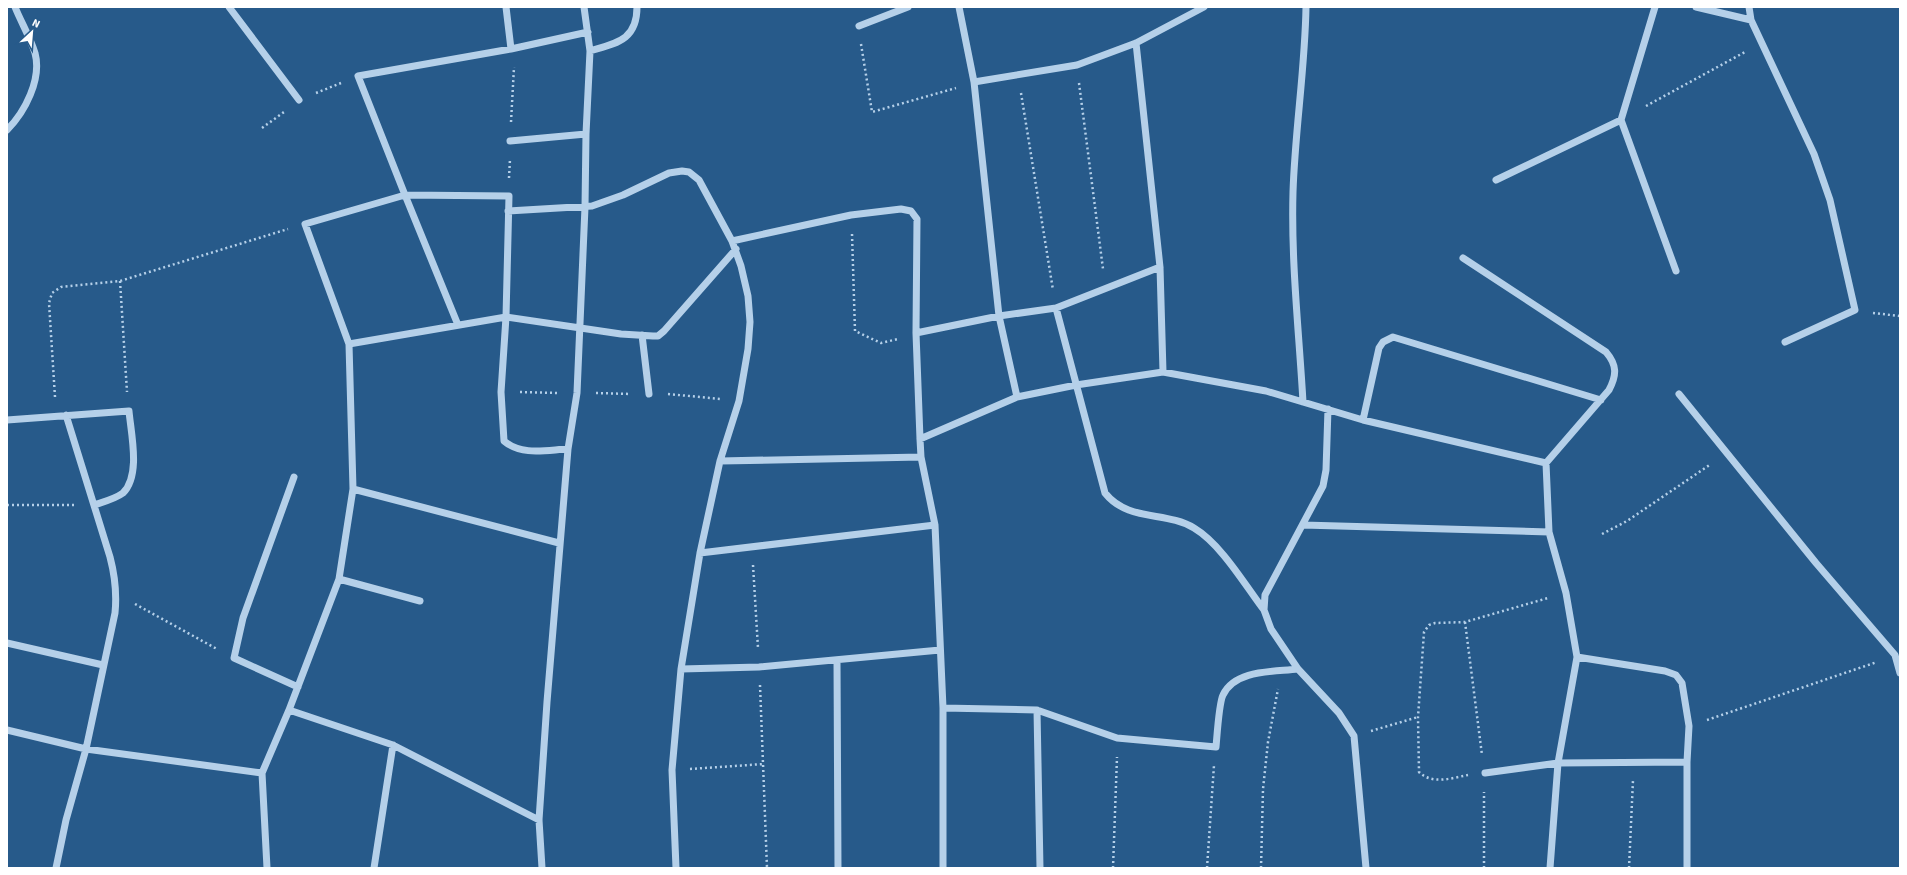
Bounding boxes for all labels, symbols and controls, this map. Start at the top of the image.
north arrow [12,12,52,52]
text: N [30,15,43,32]

